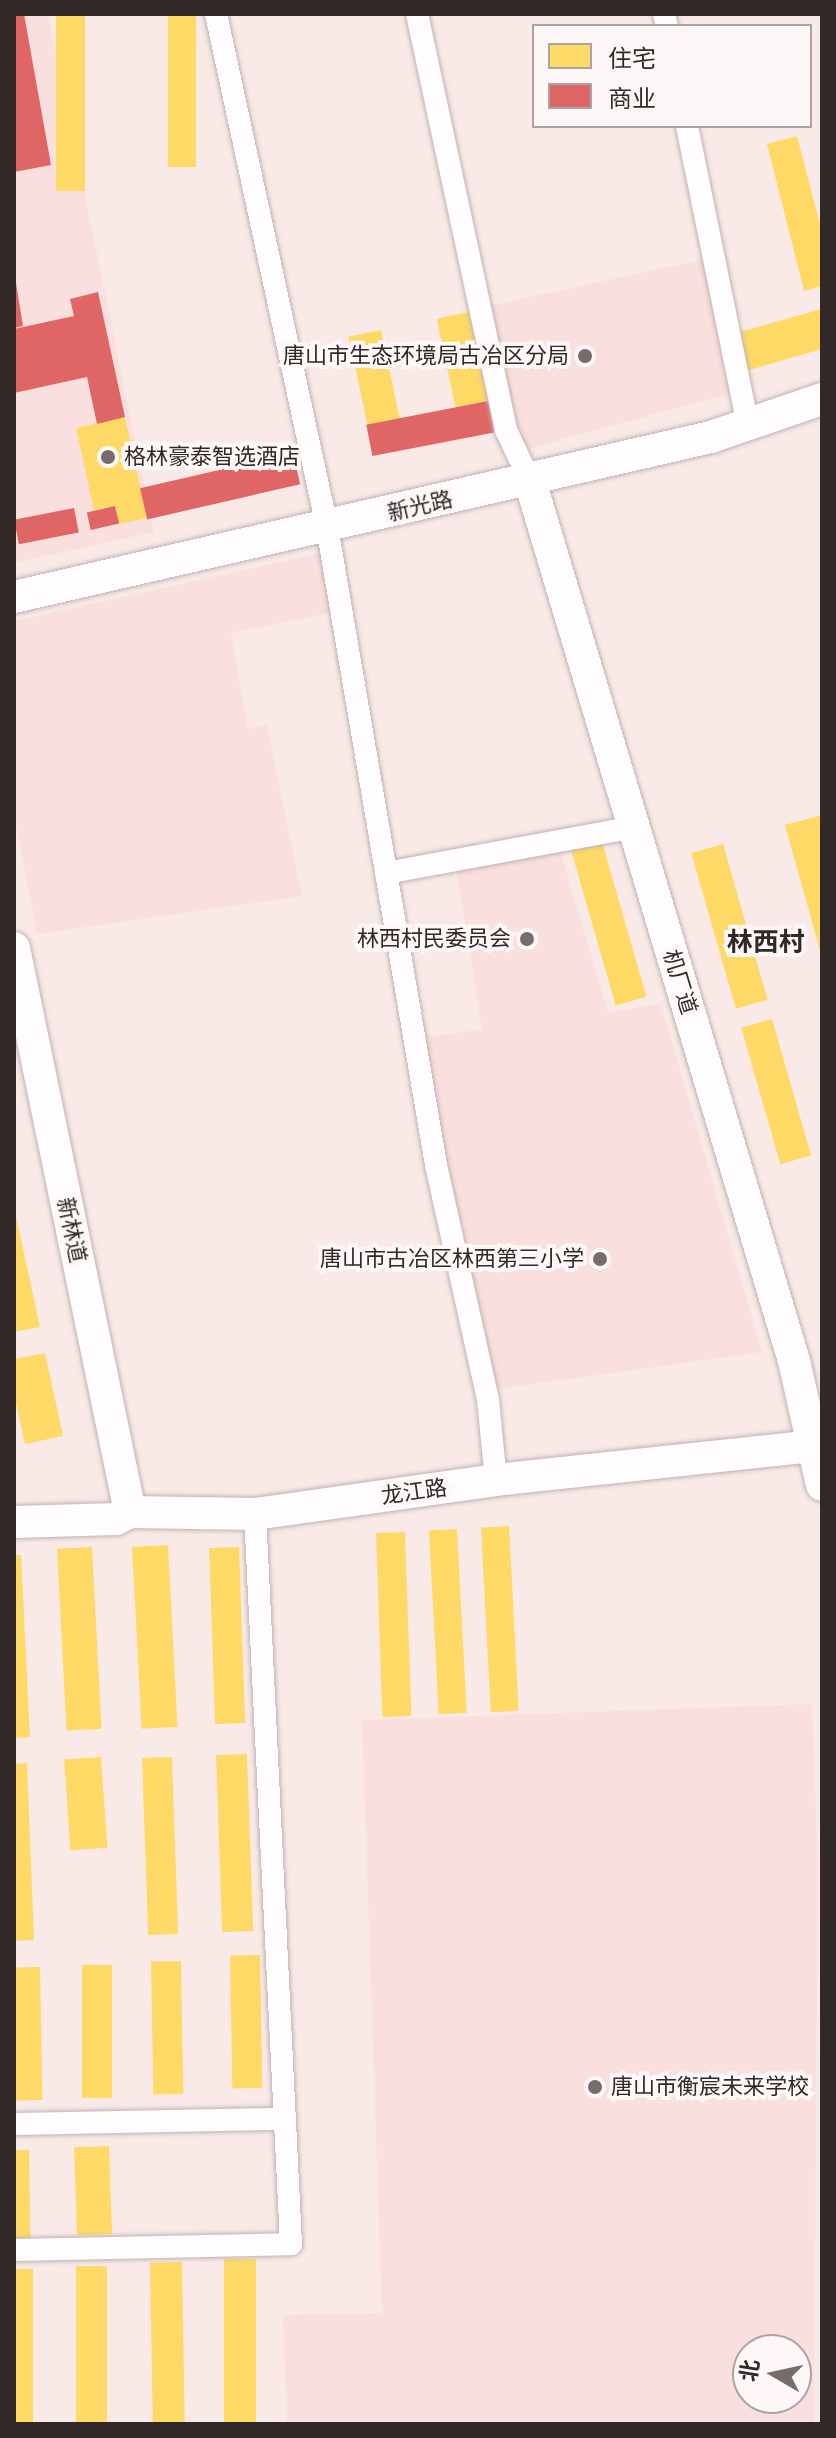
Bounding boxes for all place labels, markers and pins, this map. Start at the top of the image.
place label: 唐山市生态环境局古冶区分局 [283,343,569,369]
marker: 唐山市生态环境局古冶区分局 [576,347,594,365]
place label: 格林豪泰智选酒店 [124,444,300,470]
marker: 格林豪泰智选酒店 [99,448,117,466]
place label: 林西村民委员会 [357,926,511,952]
marker: 林西村民委员会 [518,930,536,948]
place label: 唐山市古冶区林西第三小学 [320,1246,584,1272]
marker: 唐山市古冶区林西第三小学 [591,1250,609,1268]
place label: 唐山市衡宸未来学校 [611,2074,809,2100]
marker: 唐山市衡宸未来学校 [586,2078,604,2096]

